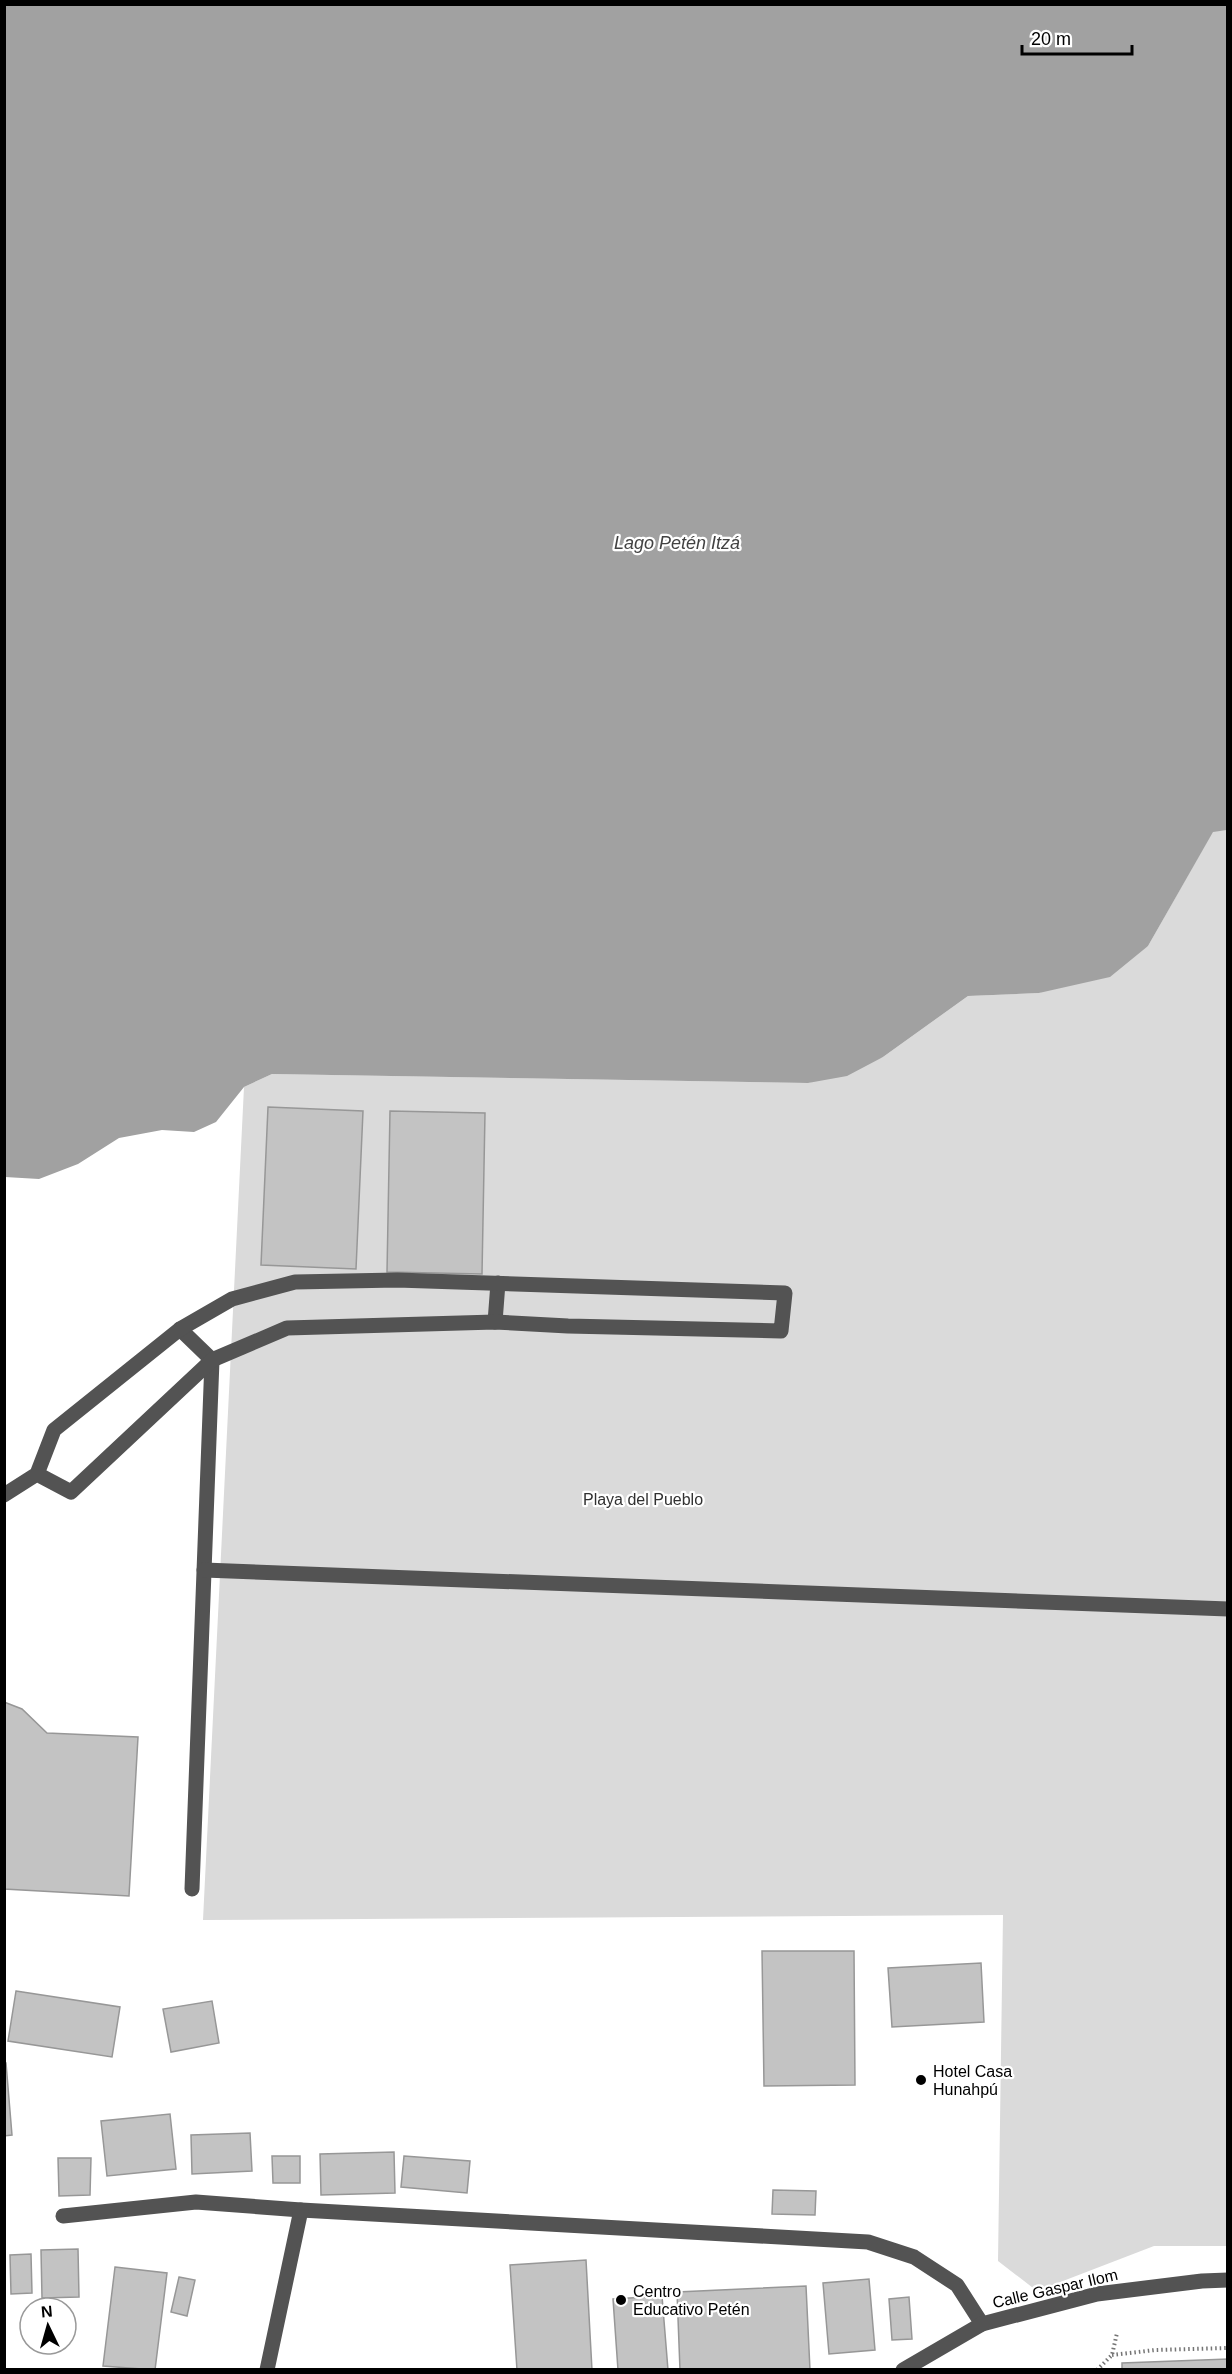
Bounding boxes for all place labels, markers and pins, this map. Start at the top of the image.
place label: Hotel Casa Hunahpú [933,2063,1012,2098]
marker: Hotel Casa Hunahpú [914,2073,928,2087]
place label: Centro Educativo Petén [633,2283,750,2318]
marker: Centro Educativo Petén [614,2293,628,2307]

